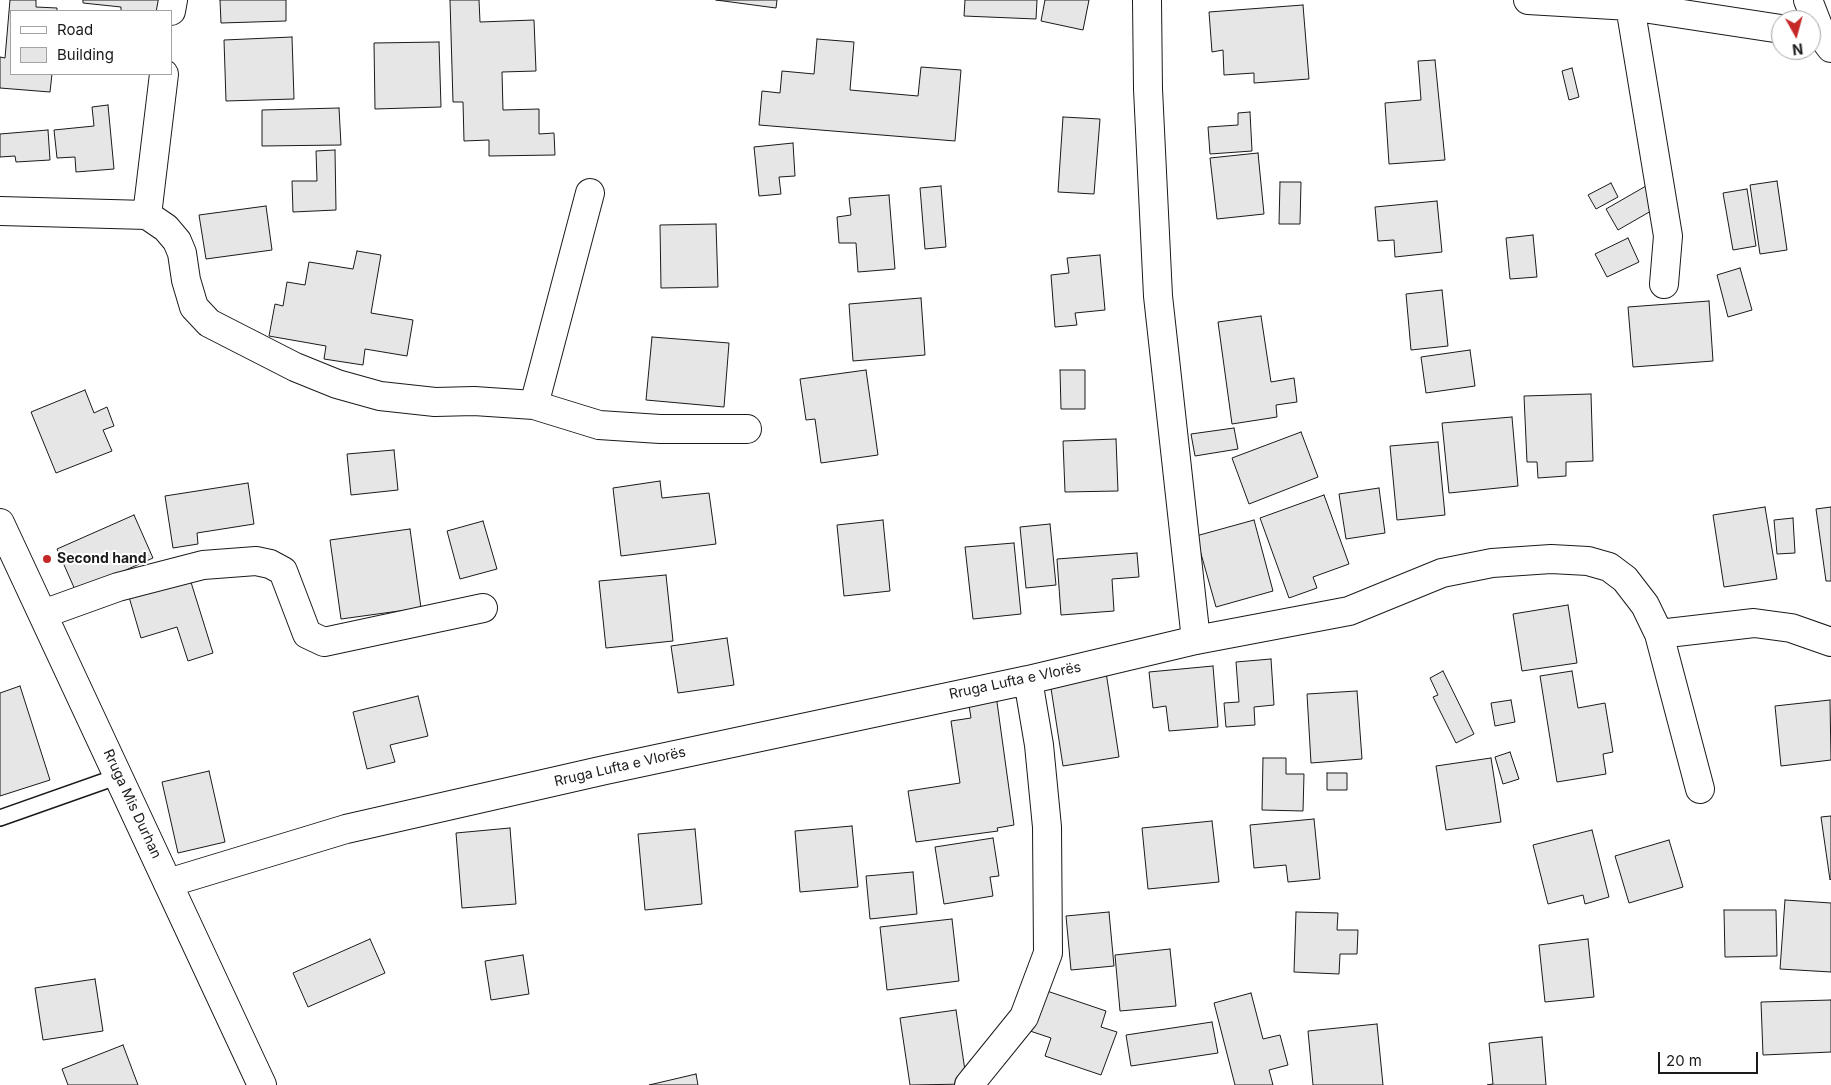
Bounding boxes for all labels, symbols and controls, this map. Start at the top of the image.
legend [10,10,172,75]
north arrow [1771,10,1821,60]
text: Road [57,20,93,39]
text: N [1791,40,1804,58]
text: Building [57,45,114,64]
place label: Second hand [57,551,147,567]
marker: Second hand [41,553,53,565]
street label: Rruga Lufta e Vlorës [948,659,1082,703]
street label: Rruga Lufta e Vlorës [553,744,687,790]
street label: Rruga Mis Durhan [99,747,165,861]
scale bar [1661,1042,1761,1074]
text: 20 m [1666,1051,1702,1070]

